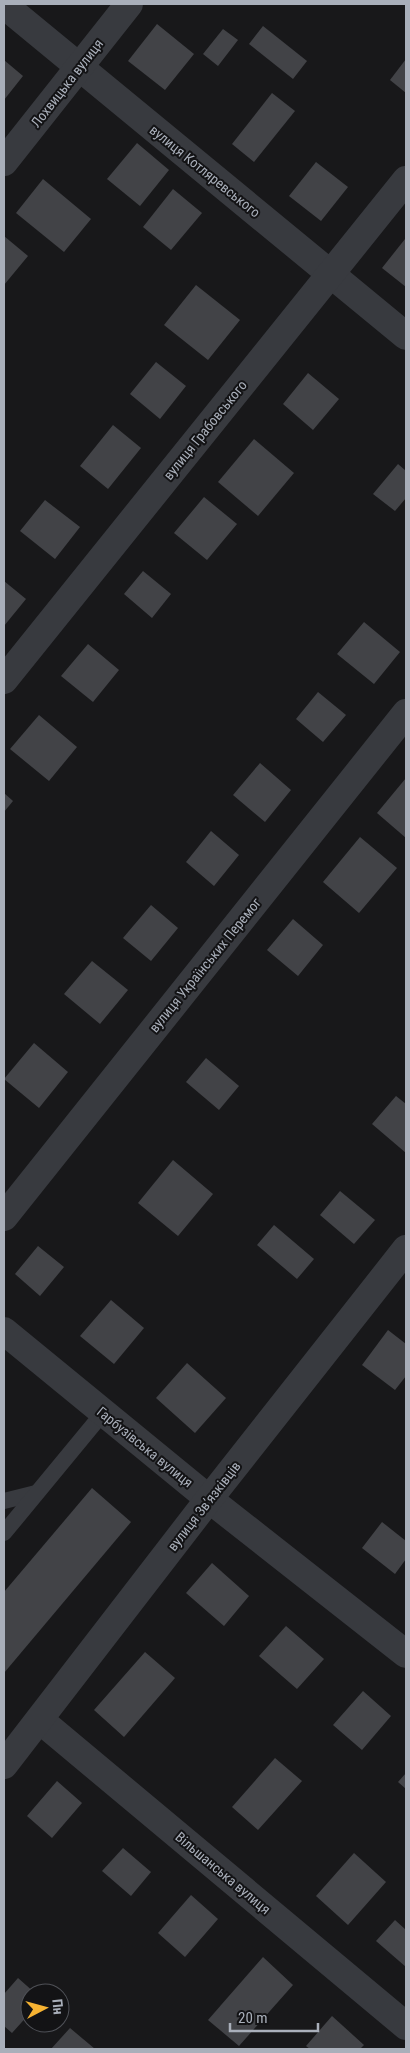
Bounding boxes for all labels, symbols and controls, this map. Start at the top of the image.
street label: Лохвицька вулиця [28,36,106,130]
street label: вулиця Котляревського [147,122,263,220]
street label: вулиця Грабовського [160,377,250,483]
street label: вулиця Українських Перемог [146,895,264,1035]
street label: Гарбузівська вулиця [94,1403,196,1491]
street label: вулиця Звʼязківців [164,1458,244,1554]
street label: Вільшанська вулиця [172,1829,274,1917]
north arrow [20,1983,70,2033]
text: Пн [49,1998,67,2015]
scale bar [230,2000,318,2032]
text: 20 m [238,2009,268,2027]

